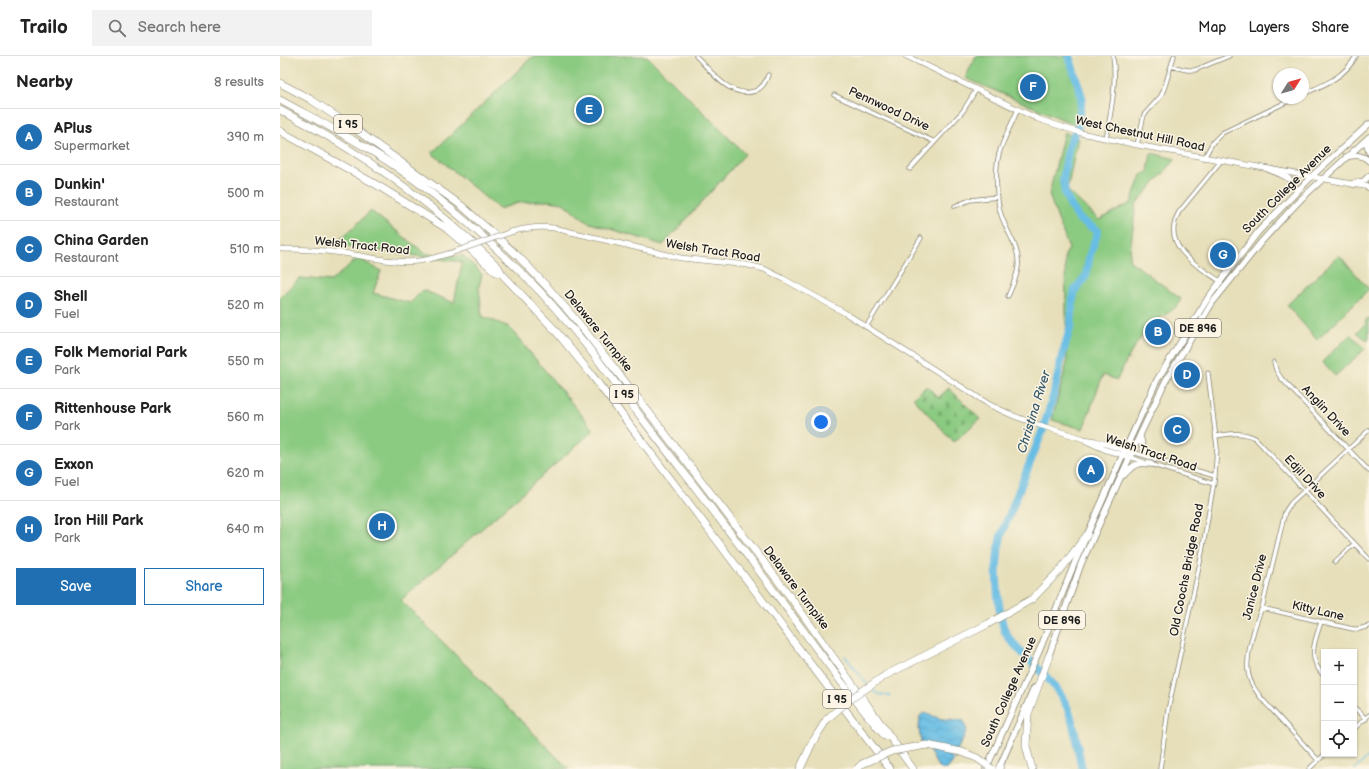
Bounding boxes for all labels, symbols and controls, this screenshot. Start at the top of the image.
search box [92,10,372,46]
text: Trailo [20,16,68,39]
icon: search [106,17,128,39]
text: Search here [138,18,221,37]
text: Map [1198,19,1226,36]
text: Layers [1248,19,1290,36]
text: Share [1312,19,1349,36]
north arrow [1273,68,1309,104]
text: Nearby [16,72,73,92]
pin: F [1020,72,1046,102]
text: 8 results [214,74,264,90]
street label: Pennwood Drive [846,84,932,134]
pin: E [576,95,602,125]
street label: West Chestnut Hill Road [1074,113,1206,155]
road number: I 95 [334,115,362,133]
text: APlus [54,119,92,138]
text: A [25,129,33,145]
text: 390 m [227,129,264,145]
text: Supermarket [54,138,130,154]
street label: South College Avenue [1239,141,1335,237]
text: Dunkin' [54,175,105,194]
text: B [24,185,34,201]
text: 500 m [227,185,264,201]
text: Restaurant [54,194,119,210]
text: China Garden [54,231,149,250]
street label: Welsh Tract Road [314,234,410,258]
street label: Welsh Tract Road [665,236,761,266]
pin: G [1210,240,1236,270]
text: C [24,241,34,257]
text: 510 m [230,241,264,257]
text: Restaurant [54,250,119,266]
text: Shell [54,287,87,306]
street label: Delaware Turnpike [561,287,635,375]
text: D [24,297,34,313]
text: 520 m [227,297,264,313]
text: Fuel [54,306,79,322]
pin: B [1145,317,1171,347]
road number: DE 896 [1175,319,1221,337]
text: Folk Memorial Park [54,343,187,362]
text: E [25,353,33,369]
text: 550 m [227,353,264,369]
pin: D [1174,360,1200,390]
text: Park [54,362,80,378]
water label: Christina River [1014,368,1055,455]
street label: Anglin Drive [1298,382,1354,440]
road number: I 95 [610,385,638,403]
text: Rittenhouse Park [54,399,171,418]
text: F [25,409,33,425]
text: 560 m [227,409,264,425]
your location [811,412,831,432]
pin: C [1164,415,1190,445]
text: Park [54,418,80,434]
street label: Welsh Tract Road [1103,431,1199,475]
street label: Edjil Drive [1281,452,1329,502]
text: Exxon [54,455,94,474]
pin: A [1078,455,1104,485]
text: G [24,465,34,481]
text: 620 m [226,465,264,481]
text: Fuel [54,474,79,490]
street label: Old Coochs Bridge Road [1167,502,1207,638]
text: Iron Hill Park [54,511,143,530]
pin: H [369,511,395,541]
text: H [24,521,34,537]
text: 640 m [226,521,264,537]
text: Park [54,530,80,546]
street label: Delaware Turnpike [760,543,832,633]
street label: Janice Drive [1240,553,1270,621]
button: Save [16,568,136,605]
button: Share [144,568,264,605]
street label: Kitty Lane [1290,598,1346,624]
road number: DE 896 [1039,611,1085,629]
street label: South College Avenue [978,634,1040,750]
map controls [1321,649,1357,757]
button: + [1321,649,1357,685]
button: − [1321,685,1357,721]
road number: I 95 [823,690,851,708]
button: locate [1321,721,1357,757]

